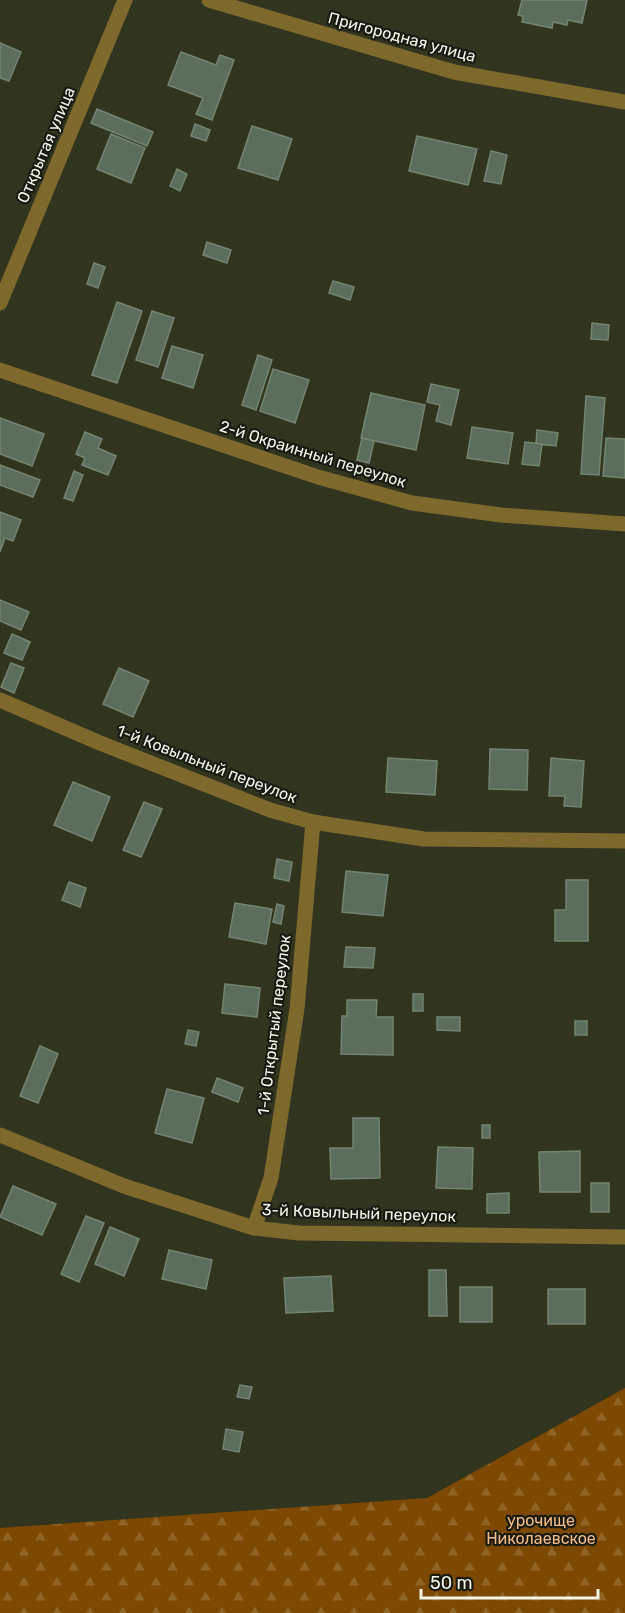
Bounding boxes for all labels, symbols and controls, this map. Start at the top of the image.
street label: Пригородная улица [326,8,478,66]
street label: Открытая улица [13,84,79,206]
street label: 2-й Окраинный переулок [217,417,409,492]
street label: 1-й Ковыльный переулок [114,721,300,807]
street label: 1-й Открытый переулок [253,933,295,1116]
street label: 3-й Ковыльный переулок [262,1200,457,1226]
park label: урочище Николаевское [486,1511,596,1548]
scale bar [421,1562,598,1600]
text: 50 m [430,1572,473,1594]

